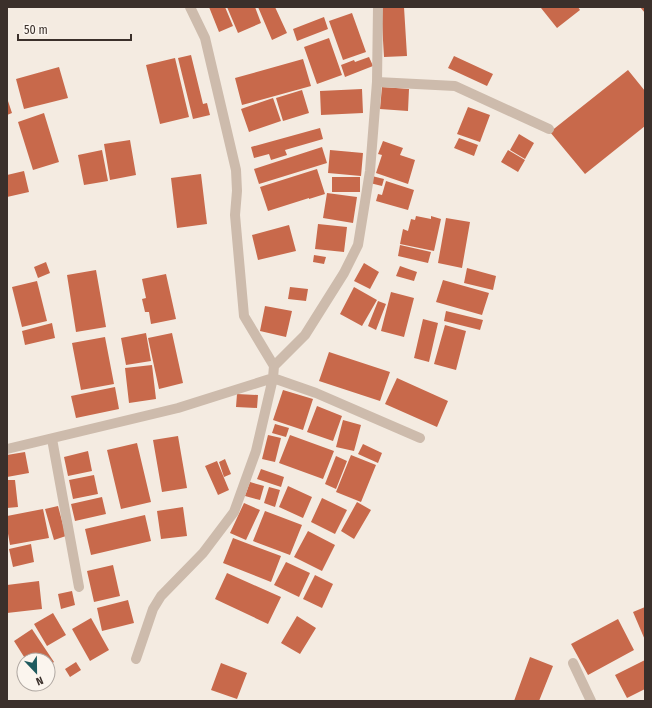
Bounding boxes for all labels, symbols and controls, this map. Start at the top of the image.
scale bar [18,16,131,42]
text: 50 m [24,23,48,37]
north arrow [16,652,56,692]
text: N [34,674,45,688]

